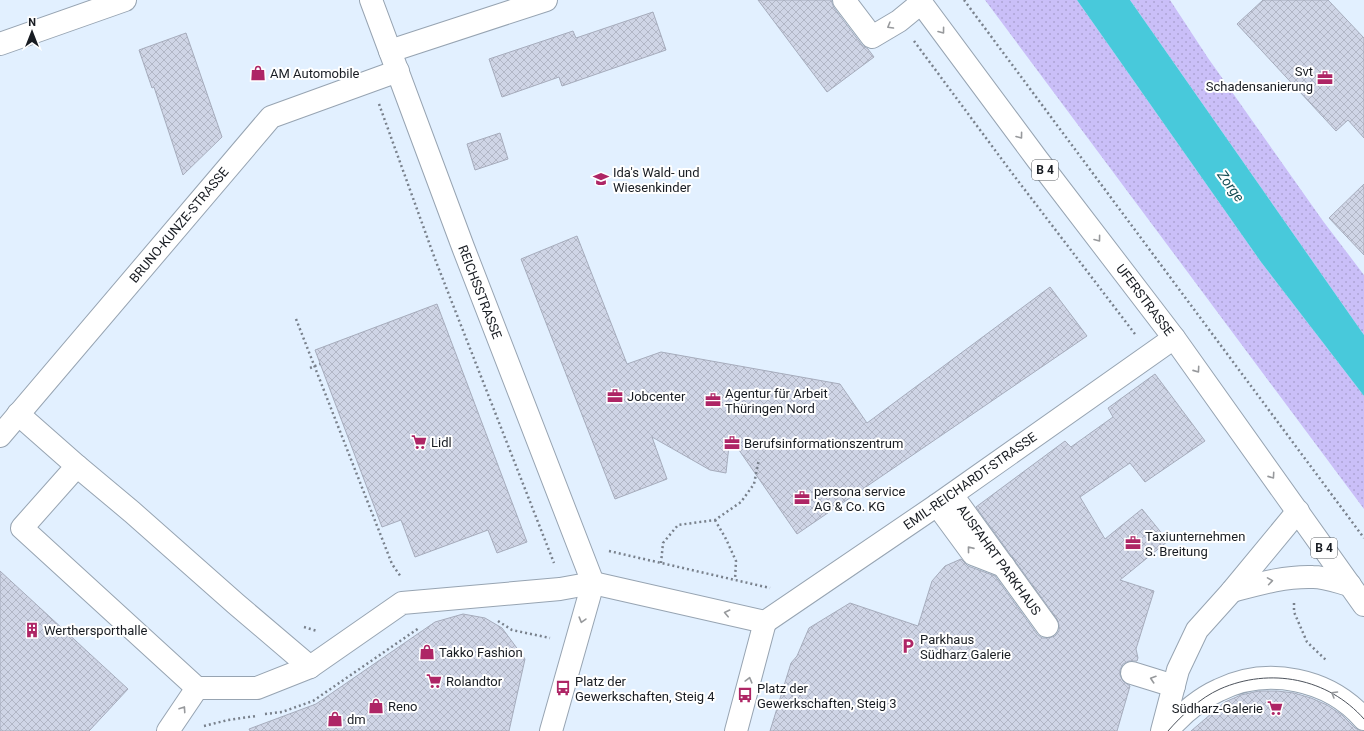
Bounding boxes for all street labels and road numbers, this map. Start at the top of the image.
road number: B 4 [1032,160,1058,180]
street label: BRUNO-KUNZE-STRASSE [126,164,232,286]
street label: REICHSSTRASSE [455,243,505,341]
street label: UFERSTRASSE [1113,261,1177,339]
street label: EMIL-REICHARDT-STRASSE [900,429,1040,533]
street label: AUSFAHRT PARKHAUS [954,502,1044,618]
road number: B 4 [1311,538,1337,558]

